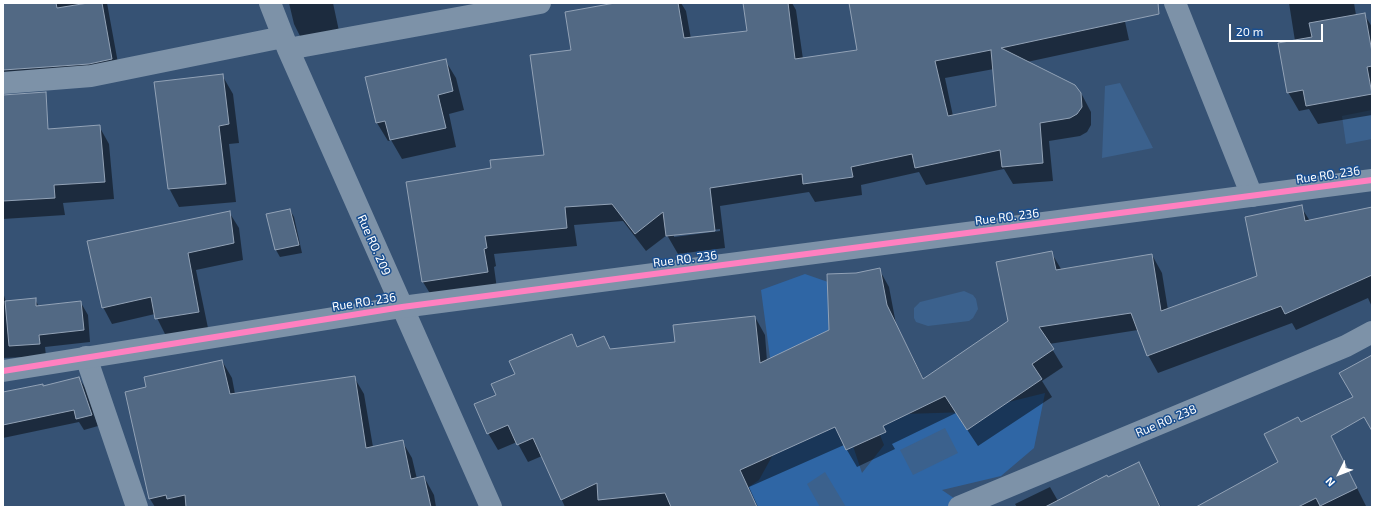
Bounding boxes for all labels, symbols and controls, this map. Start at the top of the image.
scale bar [1231,16,1325,42]
text: 20 m [1236,24,1263,38]
street label: Rue RO. 236 [1295,163,1361,187]
street label: Rue RO. 236 [974,206,1040,228]
street label: Rue RO. 209 [354,212,394,278]
street label: Rue RO. 236 [652,248,718,270]
street label: Rue RO. 236 [331,290,397,314]
street label: Rue RO. 238 [1133,402,1199,440]
north arrow [1319,454,1359,494]
text: N [1322,475,1337,490]

